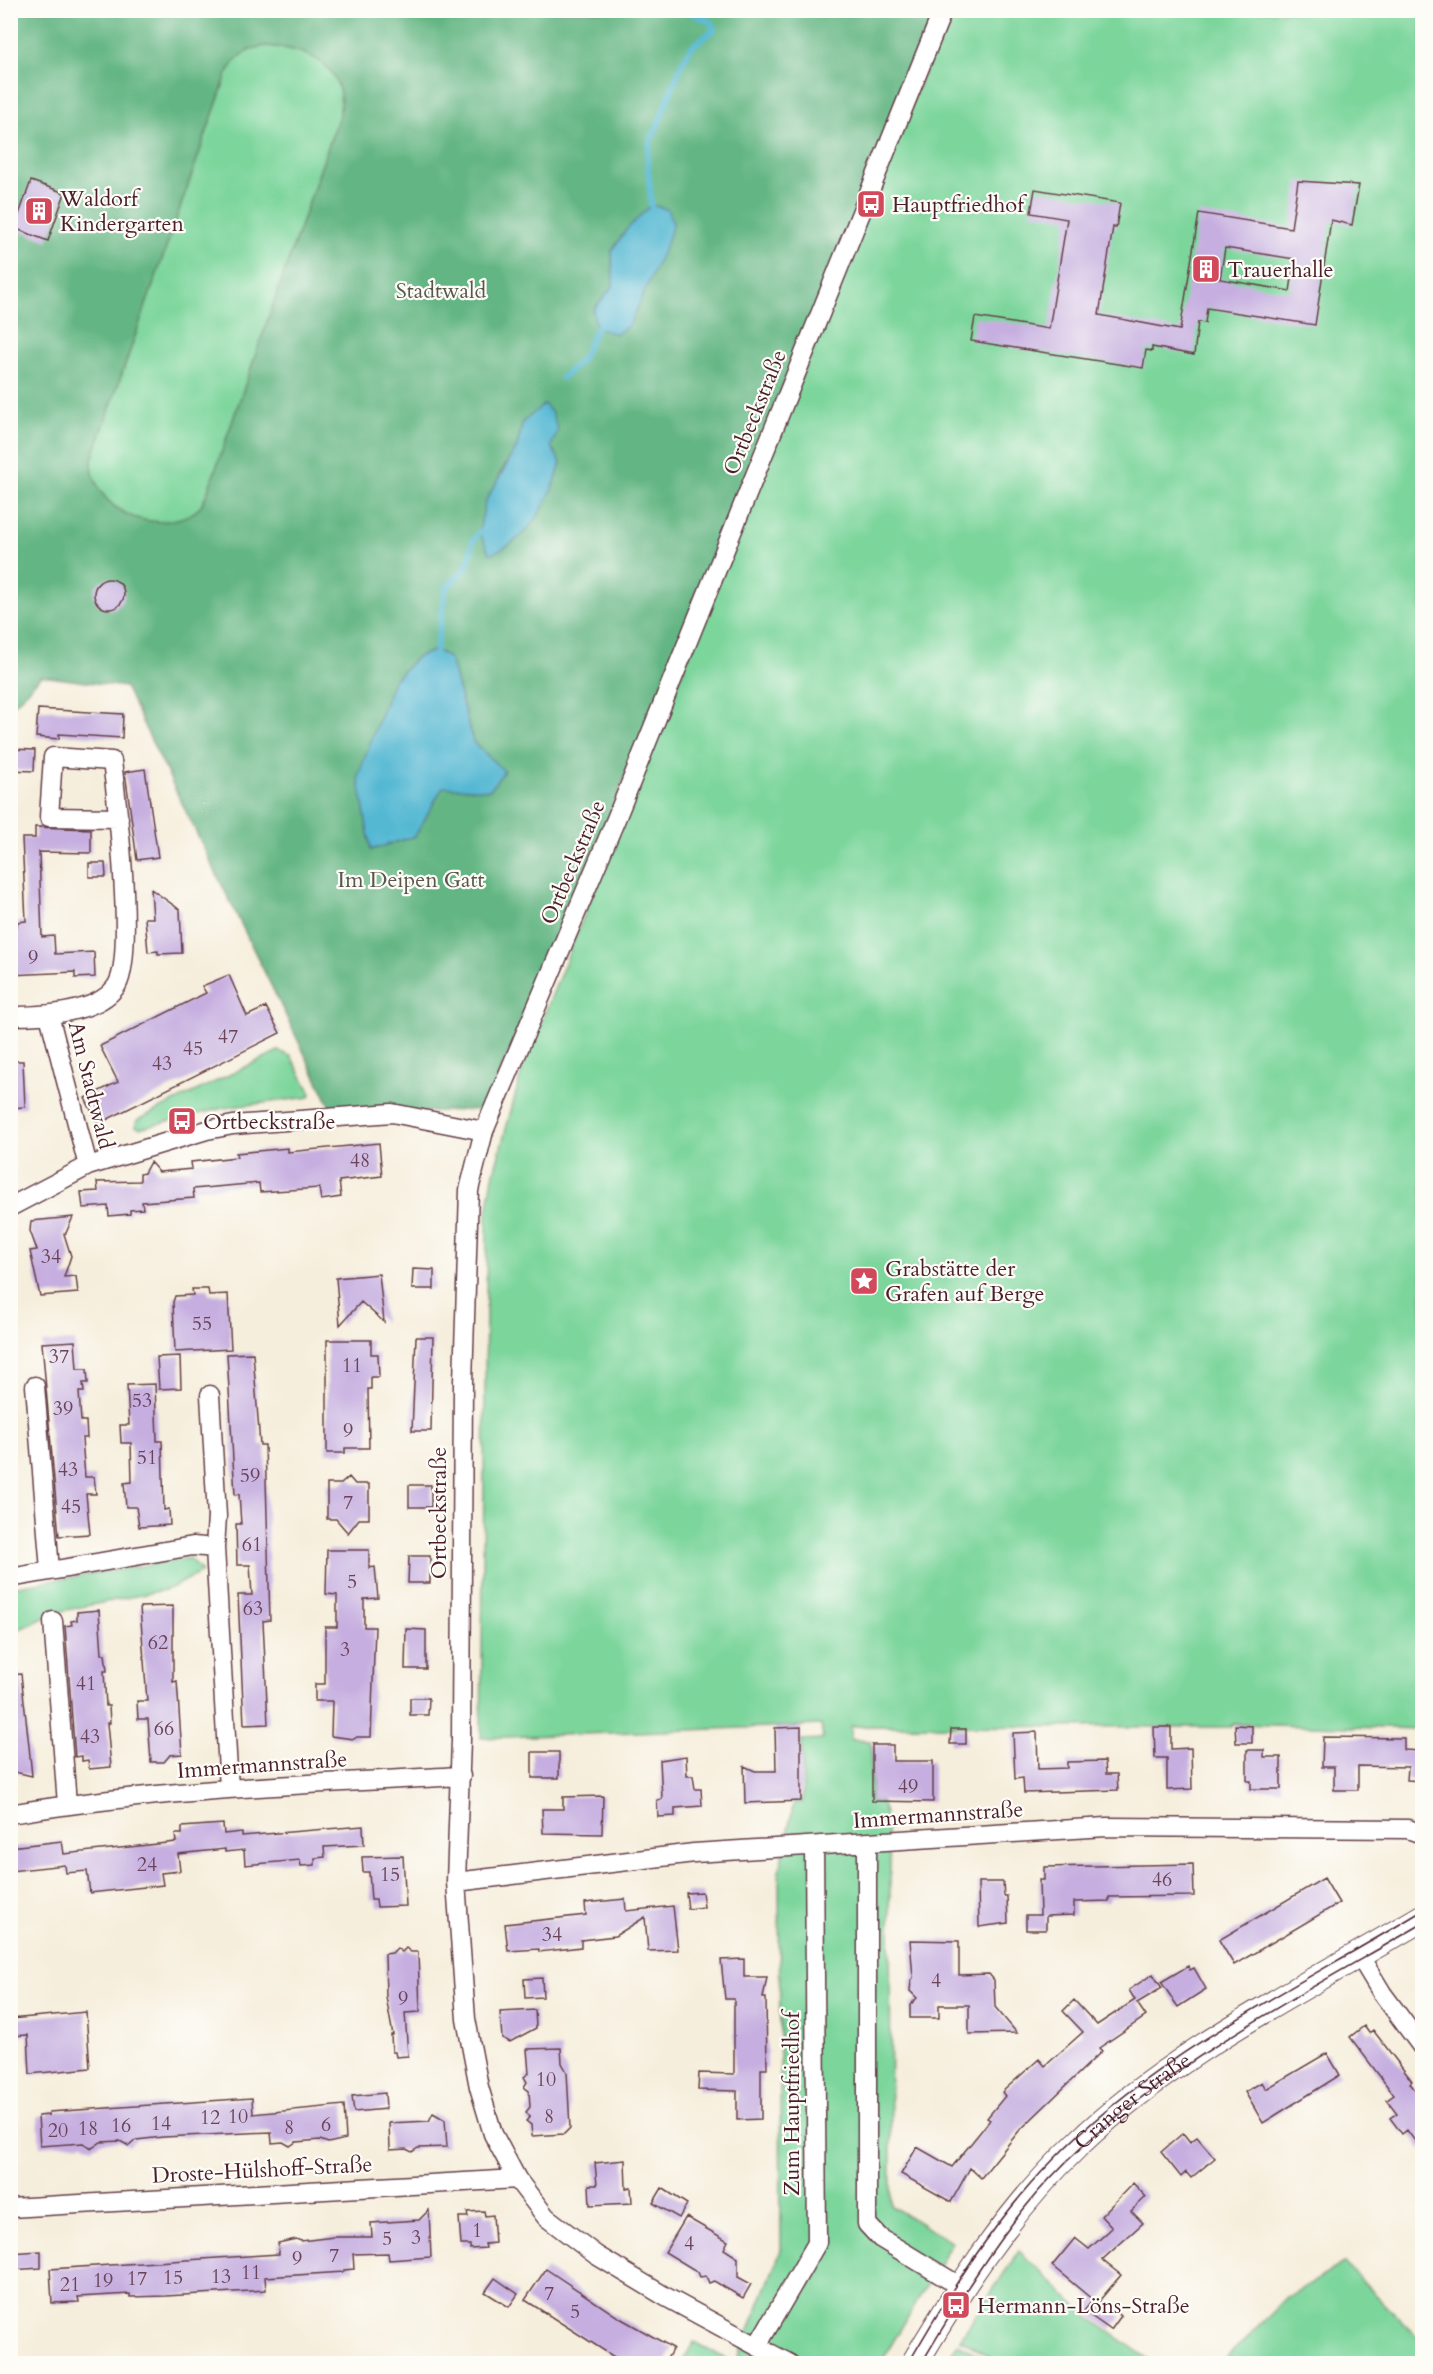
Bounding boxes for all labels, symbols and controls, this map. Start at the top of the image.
place label: Waldorf Kindergarten [59,184,185,239]
bus stop icon: Hauptfriedhof [855,188,887,220]
place label: Hauptfriedhof [892,190,1027,220]
building icon: Waldorf Kindergarten [23,195,55,227]
building icon: Trauerhalle [1190,253,1222,285]
place label: Trauerhalle [1227,255,1334,285]
park label: Stadtwald [396,276,487,306]
street label: Ortbeckstraße [716,345,794,479]
street label: Ortbeckstraße [533,796,613,929]
park label: Im Deipen Gatt [337,865,485,895]
house number: 9 [28,944,38,971]
street label: Am Stadtwald [61,1018,121,1153]
house number: 47 [218,1023,238,1050]
house number: 45 [183,1035,203,1062]
house number: 43 [152,1050,172,1077]
bus stop icon: Ortbeckstraße [166,1105,198,1137]
place label: Ortbeckstraße [203,1107,336,1137]
house number: 48 [350,1147,370,1174]
house number: 34 [41,1243,61,1270]
place label: Grabstätte der Grafen auf Berge [885,1254,1045,1309]
place icon: Grabstätte der Grafen auf Berge [848,1265,880,1297]
house number: 55 [192,1310,212,1337]
house number: 37 [49,1343,69,1370]
house number: 11 [342,1352,362,1379]
house number: 53 [132,1387,152,1414]
house number: 39 [53,1395,73,1422]
house number: 9 [343,1417,353,1444]
house number: 51 [137,1444,157,1471]
street label: Ortbeckstraße [424,1447,454,1579]
house number: 43 [58,1456,78,1483]
house number: 59 [240,1462,260,1489]
house number: 7 [343,1489,353,1516]
house number: 45 [61,1493,81,1520]
house number: 61 [242,1531,262,1558]
house number: 5 [347,1568,357,1595]
house number: 63 [243,1595,263,1622]
house number: 62 [148,1629,168,1656]
house number: 3 [340,1636,350,1663]
house number: 41 [76,1670,96,1697]
house number: 66 [154,1715,174,1742]
house number: 43 [80,1723,100,1750]
street label: Immermannstraße [176,1744,348,1786]
house number: 49 [898,1773,918,1800]
street label: Immermannstraße [852,1794,1024,1836]
house number: 24 [137,1851,157,1878]
house number: 15 [380,1861,400,1888]
house number: 46 [1152,1866,1172,1893]
house number: 34 [542,1921,562,1948]
house number: 4 [931,1967,941,1994]
house number: 9 [398,1985,408,2012]
street label: Zum Hauptfriedhof [777,2009,807,2196]
street label: Cranger Straße [1068,2045,1197,2156]
house number: 10 [536,2066,556,2093]
house number: 10 [228,2103,248,2130]
house number: 8 [544,2103,554,2130]
house number: 12 [200,2104,220,2131]
house number: 14 [151,2110,171,2137]
house number: 6 [321,2111,331,2138]
house number: 16 [111,2112,131,2139]
house number: 8 [284,2114,294,2141]
house number: 18 [78,2115,98,2142]
house number: 20 [48,2117,68,2144]
street label: Droste-Hülshoff-Straße [151,2149,373,2191]
house number: 1 [472,2217,482,2244]
house number: 3 [411,2224,421,2251]
house number: 5 [382,2225,392,2252]
house number: 4 [684,2230,694,2257]
house number: 7 [329,2242,339,2269]
house number: 9 [292,2245,302,2272]
house number: 11 [241,2259,261,2286]
house number: 13 [211,2263,231,2290]
house number: 15 [163,2264,183,2291]
house number: 17 [127,2265,147,2292]
house number: 19 [93,2267,113,2294]
house number: 21 [60,2271,80,2298]
house number: 7 [544,2280,554,2307]
bus stop icon: Hermann-Löns-Straße [940,2289,972,2321]
place label: Hermann-Löns-Straße [977,2291,1190,2321]
house number: 5 [570,2298,580,2325]

